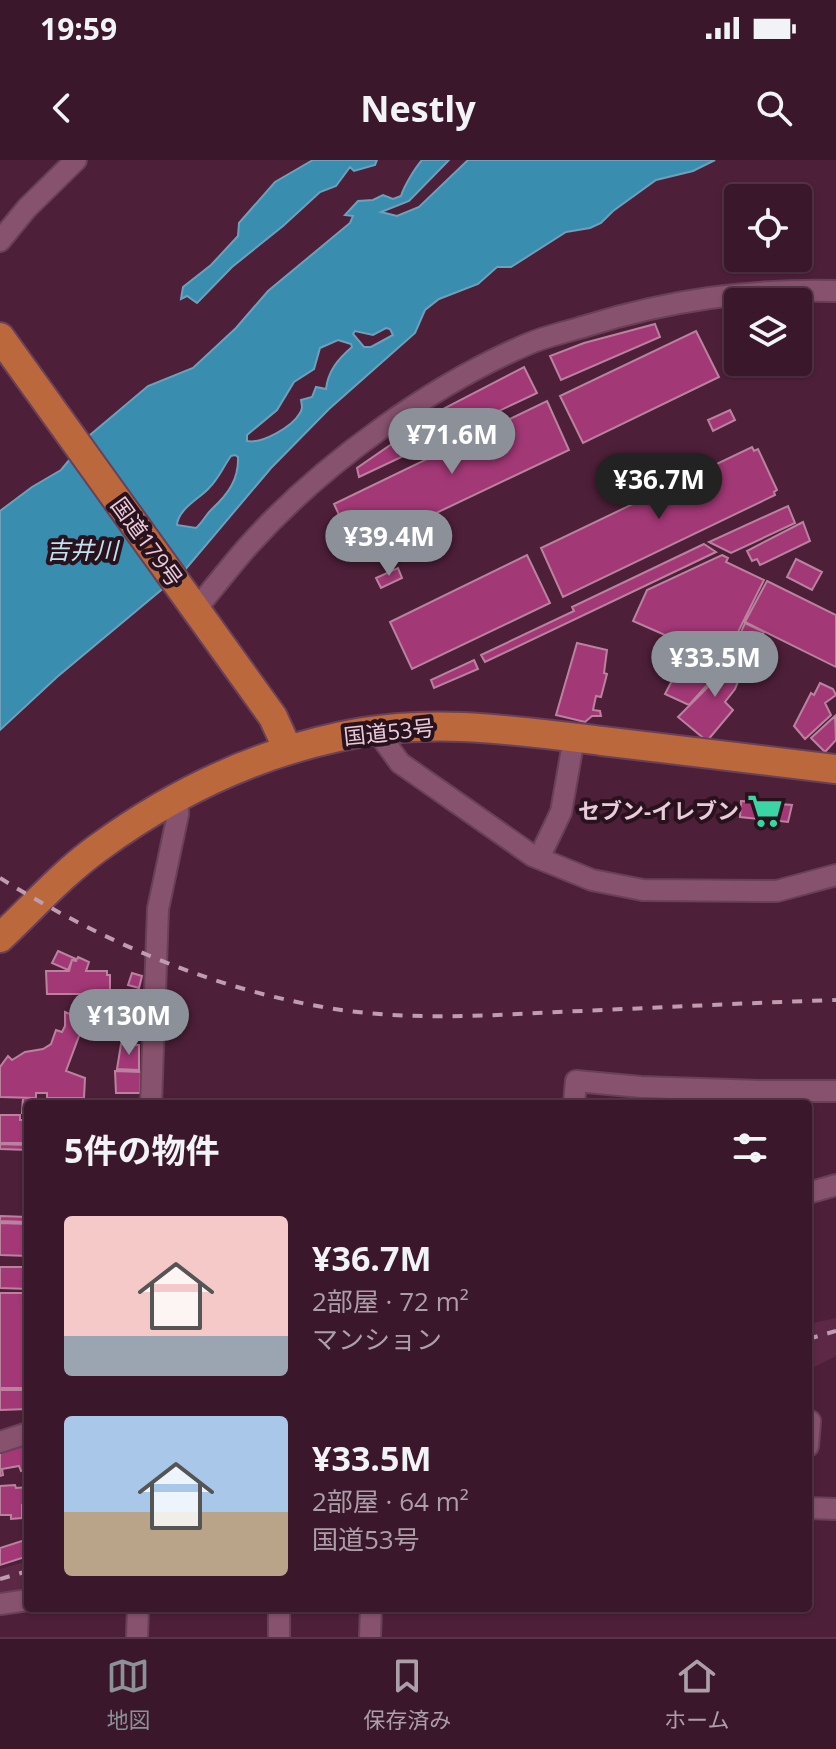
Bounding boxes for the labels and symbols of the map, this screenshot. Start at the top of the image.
pin: ¥71.6M [387,408,517,476]
pin: ¥36.7M [594,453,724,521]
street label: 国道179号 [105,491,190,592]
pin: ¥39.4M [324,510,454,578]
water label: 吉井川 [46,533,121,566]
pin: ¥33.5M [650,631,780,699]
street label: 国道53号 [342,711,436,751]
supermarket icon: セブン-イレブン [746,792,784,830]
place label: セブン-イレブン [578,795,739,825]
pin: ¥130M [73,989,185,1057]

